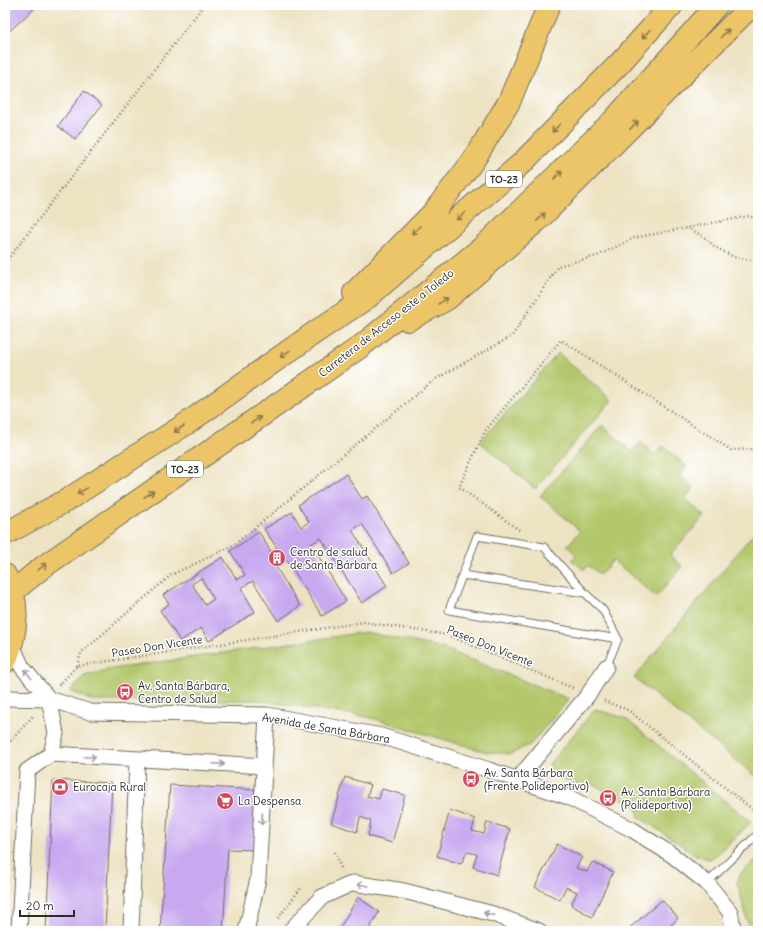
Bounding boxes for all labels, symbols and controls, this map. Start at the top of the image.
one-way arrow [720,28,730,38]
one-way arrow [641,29,651,39]
one-way arrow [629,120,639,130]
one-way arrow [551,123,561,133]
one-way arrow [553,170,563,179]
road number: TO-23 [486,171,522,187]
one-way arrow [456,212,466,221]
one-way arrow [536,212,546,221]
one-way arrow [411,225,421,235]
street label: Carretera de Acceso este a Toledo [316,266,456,380]
one-way arrow [437,297,448,305]
one-way arrow [280,350,291,358]
one-way arrow [251,416,262,424]
one-way arrow [173,425,185,433]
road number: TO-23 [167,461,203,477]
one-way arrow [76,486,87,495]
one-way arrow [144,490,155,498]
place label: Centro de salud de Santa Bárbara [290,545,377,572]
building icon: Centro de salud de Santa Bárbara [267,548,287,568]
one-way arrow [37,563,48,572]
street label: Paseo Don Vicente [445,622,535,670]
street label: Paseo Don Vicente [111,632,203,660]
one-way arrow [23,668,32,679]
place label: Av. Santa Bárbara, Centro de Salud [138,679,230,706]
bus stop icon: Av. Santa Bárbara, Centro de Salud [115,682,135,702]
street label: Avenida de Santa Bárbara [261,710,391,746]
one-way arrow [83,753,96,760]
one-way arrow [212,760,225,767]
place label: Av. Santa Bárbara (Frente Polideportivo) [484,766,589,793]
bus stop icon: Av. Santa Bárbara (Frente Polideportivo) [461,769,481,789]
bank icon: Eurocaja Rural [50,777,70,797]
place label: Eurocaja Rural [73,780,146,794]
place label: Av. Santa Bárbara (Polideportivo) [621,785,710,812]
bus stop icon: Av. Santa Bárbara (Polideportivo) [598,788,618,808]
supermarket icon: La Despensa [215,791,235,811]
place label: La Despensa [238,794,301,808]
one-way arrow [258,812,265,825]
one-way arrow [357,880,370,888]
scale bar [20,892,74,918]
text: 20 m [26,898,54,913]
one-way arrow [483,910,496,917]

